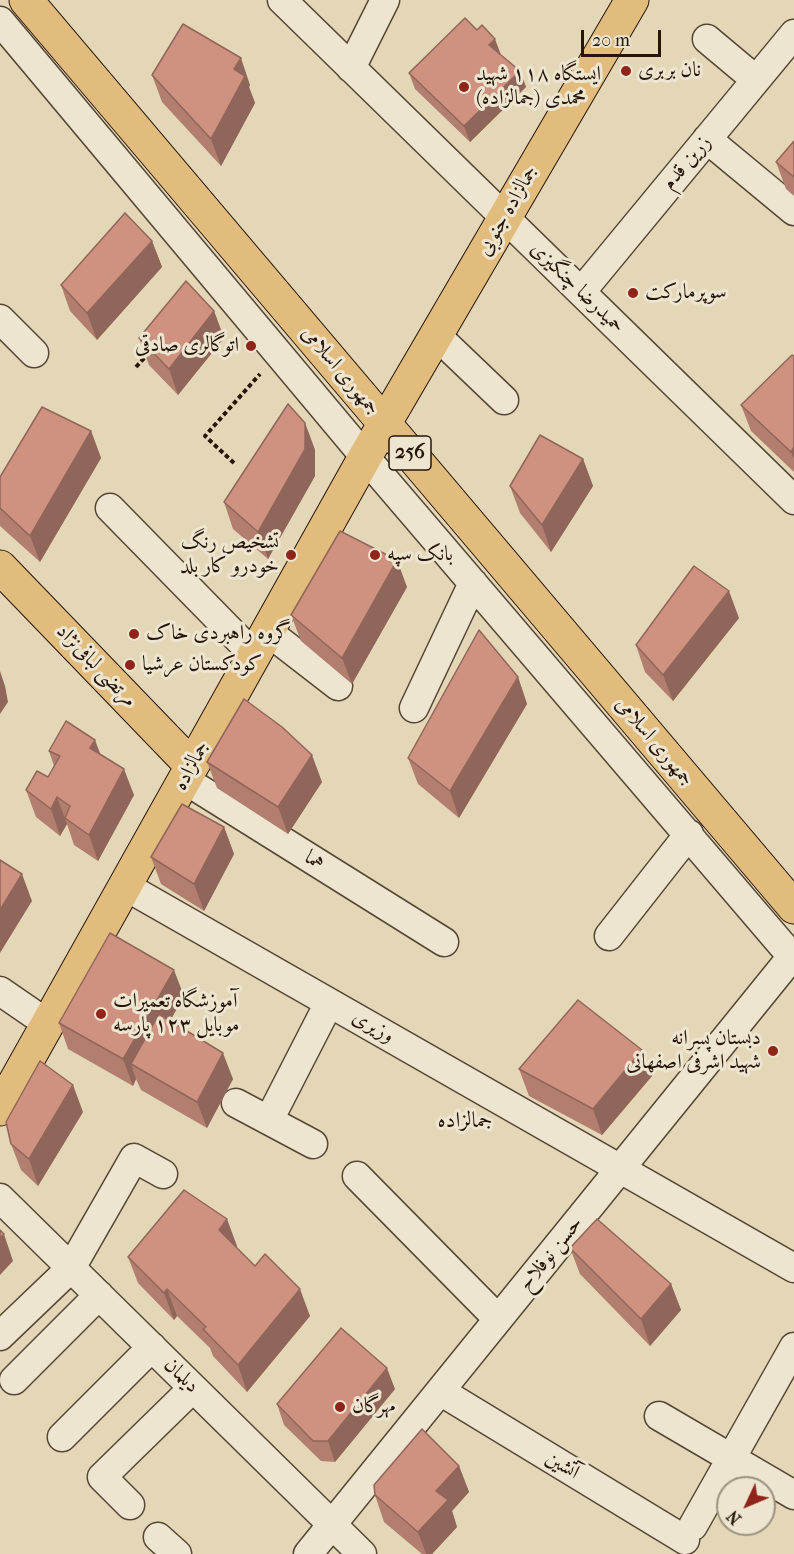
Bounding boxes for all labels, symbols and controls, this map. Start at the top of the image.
scale bar [584,18,664,56]
text: 20 m [592,30,630,51]
place label: نان بربری [638,58,701,84]
place label: ایستگاه ۱۱۸ شهید محمدی (جمالزاده) [476,62,601,112]
marker: نان بربری [619,64,633,78]
marker: ایستگاه ۱۱۸ شهید محمدی (جمالزاده) [457,80,471,94]
street label: زرین قدم [657,131,717,195]
street label: جمالزاده جنوبی [472,161,544,261]
street label: حمیدرضا چنگیزی [525,237,629,339]
place label: سوپرمارکت [645,280,727,306]
marker: سوپرمارکت [626,286,640,300]
street label: جمهوری اسلامی [295,321,385,421]
place label: اتوگالری صادقی [135,333,239,359]
marker: اتوگالری صادقی [244,339,258,353]
road number: 256 [389,436,431,470]
place label: تشخیص رنگ خودرو کار بلد [180,530,279,580]
place label: بانک سپه [387,542,453,568]
marker: تشخیص رنگ خودرو کار بلد [284,548,298,562]
marker: بانک سپه [368,548,382,562]
street label: مرتضی لبافی‌نژاد [50,619,142,713]
place label: گروه راهبردی خاک [146,621,291,647]
marker: گروه راهبردی خاک [127,627,141,641]
place label: کودکستان عرشیا [142,652,262,678]
marker: کودکستان عرشیا [123,658,137,672]
street label: جمهوری اسلامی [609,692,699,792]
street label: جمالزاده [168,737,216,795]
street label: هما [299,845,329,877]
place label: آموزشگاه تعمیرات موبایل ۱۲۳ پارسه [113,989,239,1039]
street label: وزیری [347,1005,399,1049]
marker: آموزشگاه تعمیرات موبایل ۱۲۳ پارسه [94,1007,108,1021]
place label: دبستان پسرانه شهید اشرفی اصفهانی [626,1026,761,1076]
marker: دبستان پسرانه شهید اشرفی اصفهانی [766,1044,780,1058]
district label: جمالزاده [437,1109,493,1135]
street label: حسن نوفلاح [513,1212,589,1296]
street label: دیلمان [158,1353,204,1399]
place label: مهرگان [352,1394,395,1420]
marker: مهرگان [333,1400,347,1414]
street label: آتشین [540,1446,584,1486]
north arrow [716,1476,776,1536]
text: N [723,1507,745,1528]

